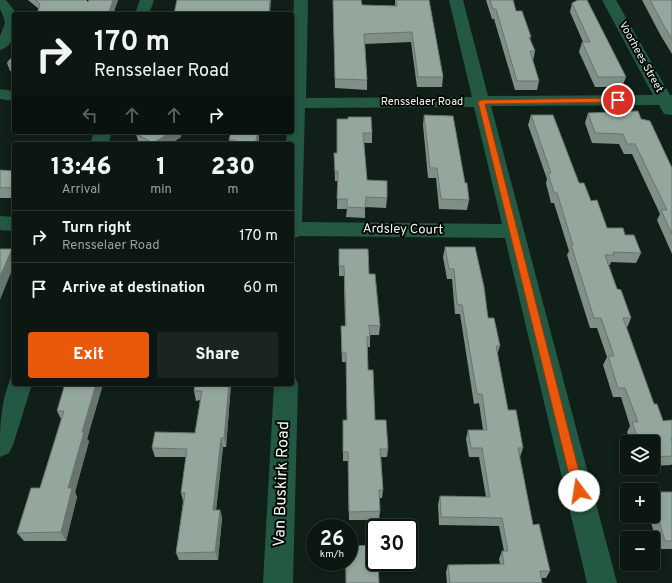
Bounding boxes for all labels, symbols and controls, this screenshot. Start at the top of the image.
street label: Voorhees Street [616,19,666,95]
text: 170 m [94,25,170,61]
icon: right [28,28,80,80]
text: Rensselaer Road [94,60,229,83]
pin [601,83,635,117]
icon: arrive [607,89,629,111]
street label: Rensselaer Road [381,95,463,109]
icon: left [79,104,101,126]
icon: ahead [121,104,143,126]
icon: ahead [163,104,185,126]
icon: right [205,104,227,126]
text: 13:46 [51,153,111,183]
text: 1 [156,153,166,183]
text: 230 [211,153,255,183]
text: Arrival [62,182,100,198]
text: min [150,182,172,198]
text: m [227,182,238,198]
text: Turn right [62,219,131,238]
street label: Ardsley Court [363,221,443,239]
icon: right [28,226,50,248]
text: 170 m [239,227,278,246]
text: Rensselaer Road [62,238,160,254]
icon: arrive [28,278,50,300]
text: Arrive at destination [62,279,205,298]
text: 60 m [243,279,278,298]
button: Exit [28,332,149,378]
button: Share [157,332,278,378]
street label: Van Buskirk Road [270,421,294,547]
map controls [620,435,660,571]
button: layers [620,435,660,475]
position arrow [558,470,600,512]
button: + [620,483,660,523]
speed limit sign: 30 [366,519,418,571]
text: 26 [320,527,344,553]
button: − [620,531,660,571]
text: km/h [320,548,344,561]

